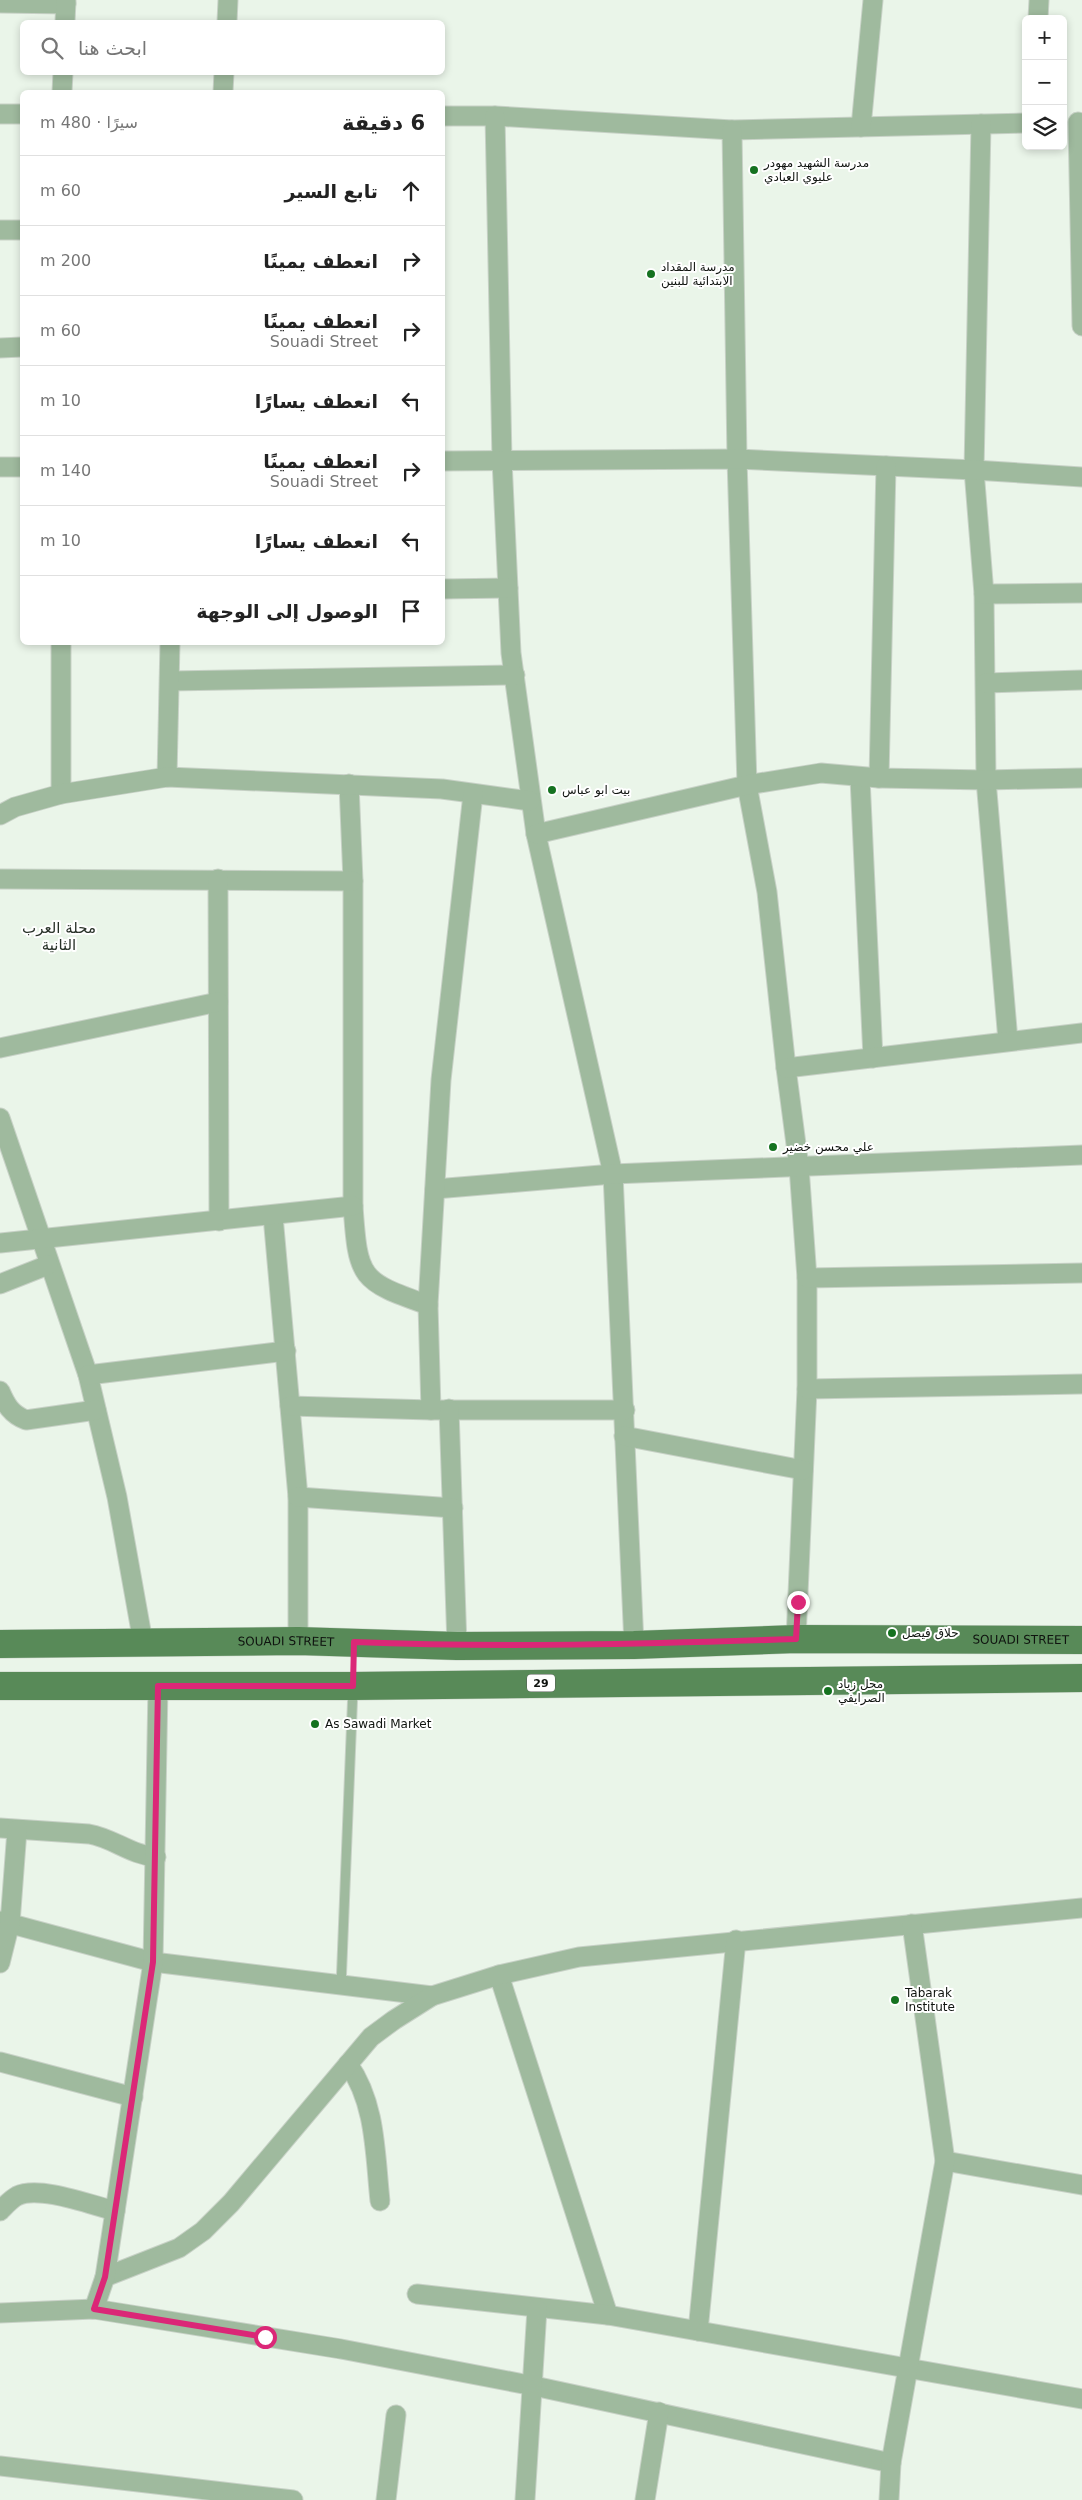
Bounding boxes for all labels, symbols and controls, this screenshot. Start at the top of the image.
map controls [1022,15,1067,150]
button: + [1022,15,1067,60]
search box [20,20,445,75]
icon: search [38,34,66,62]
text: ابحث هنا [78,37,147,59]
button: − [1022,60,1067,105]
button: layers [1022,105,1067,150]
text: 6 دقيقة [342,111,425,135]
text: سيرًا · 480 m [40,113,138,132]
place label: مدرسة الشهيد مهودر عليوي العبادي [763,156,869,185]
marker: مدرسة الشهيد مهودر عليوي العبادي [748,164,760,176]
icon: ahead [397,177,425,205]
text: تابع السير [284,180,378,202]
text: 60 m [40,181,81,200]
icon: right [397,247,425,275]
text: انعطف يمينًا [263,250,378,272]
text: 200 m [40,251,91,270]
place label: مدرسة المقداد الابتدائية للبنين [661,260,735,289]
marker: مدرسة المقداد الابتدائية للبنين [645,268,657,280]
text: انعطف يمينًا [263,310,378,332]
icon: right [397,317,425,345]
text: 60 m [40,321,81,340]
text: Souadi Street [270,332,378,351]
icon: left [397,387,425,415]
text: انعطف يسارًا [255,390,378,412]
text: 10 m [40,391,81,410]
text: انعطف يمينًا [263,450,378,472]
icon: right [397,457,425,485]
text: 140 m [40,461,91,480]
text: Souadi Street [270,472,378,491]
icon: left [397,527,425,555]
text: انعطف يسارًا [255,530,378,552]
text: 10 m [40,531,81,550]
icon: arrive [397,597,425,625]
text: الوصول إلى الوجهة [196,600,378,622]
place label: بيت ابو عباس [562,783,630,798]
marker: بيت ابو عباس [546,784,558,796]
district label: محلة العرب الثانية [22,919,96,954]
place label: علي محسن خضير [782,1140,874,1155]
marker: علي محسن خضير [767,1141,779,1153]
route end [787,1591,810,1614]
place label: حلاق فيصل [902,1626,959,1640]
marker: حلاق فيصل [886,1627,898,1639]
street label: SOUADI STREET [972,1633,1070,1647]
street label: SOUADI STREET [238,1634,335,1649]
road number: 29 [527,1675,555,1692]
place label: محل زياد الصرايفي [838,1677,885,1706]
marker: محل زياد الصرايفي [822,1685,834,1697]
place label: As Sawadi Market [325,1717,432,1731]
marker: As Sawadi Market [309,1718,321,1730]
place label: Tabarak Institute [904,1986,955,2014]
marker: Tabarak Institute [889,1994,901,2006]
route start [254,2326,277,2349]

